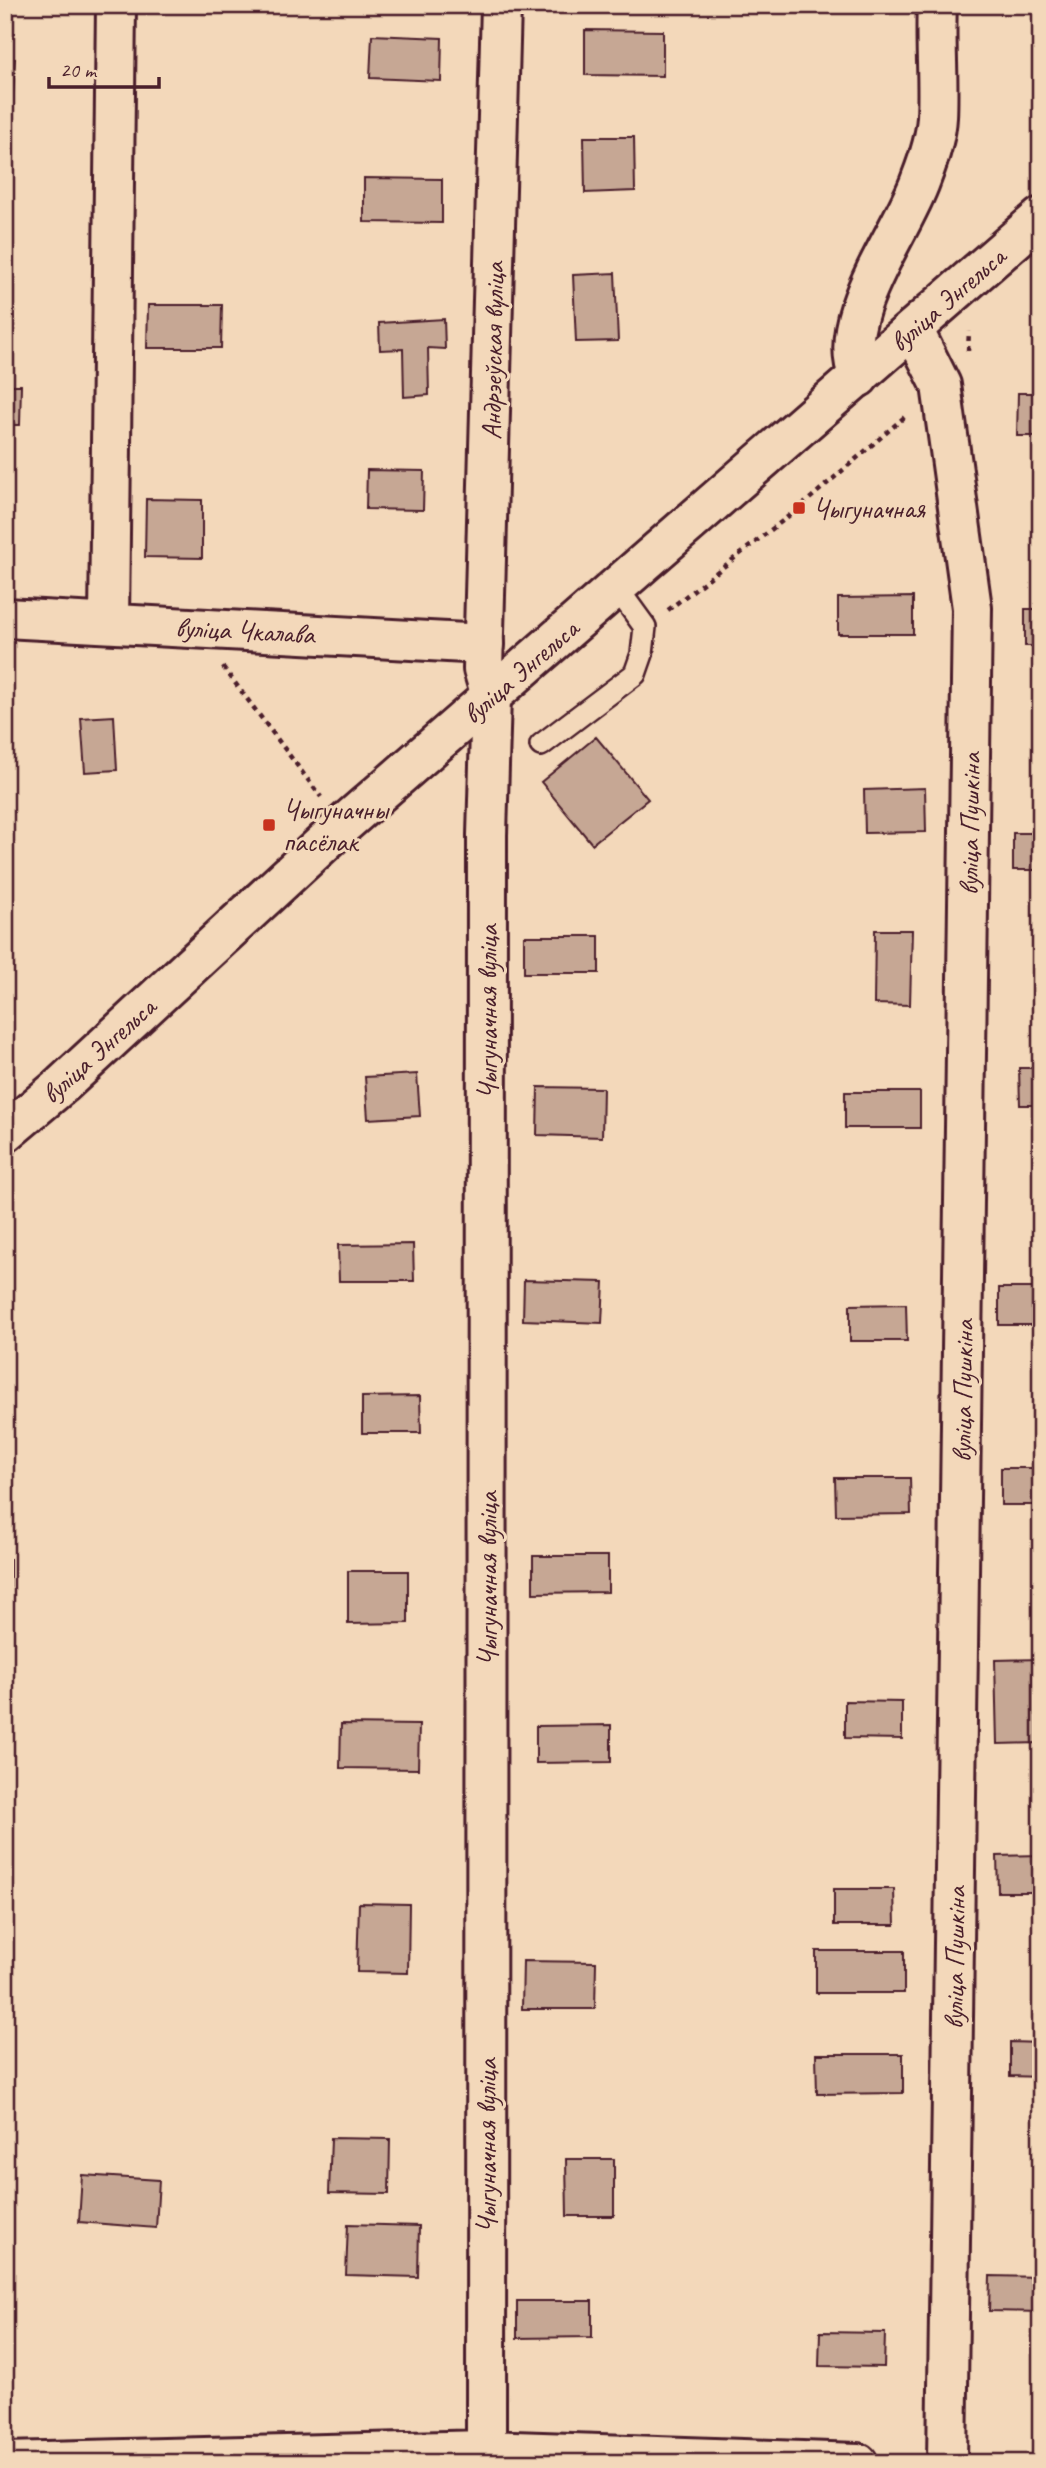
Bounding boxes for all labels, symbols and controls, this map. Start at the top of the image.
scale bar [49,46,159,90]
text: 20 m [60,57,98,83]
street label: вуліца Энгельса [882,238,1014,359]
street label: Андрэеўская вуліца [473,260,512,440]
place label: Чыгуначная [813,491,926,526]
marker: Чыгуначная [791,500,807,516]
street label: вуліца Чкалава [175,609,317,652]
street label: вуліца Энгельса [455,610,587,731]
street label: вуліца Пушкіна [951,751,988,896]
place label: Чыгуначны пасёлак [283,792,390,859]
marker: Чыгуначны пасёлак [261,817,277,833]
street label: Чыгуначная вуліца [470,923,505,1099]
street label: вуліца Энгельса [34,988,165,1111]
street label: вуліца Пушкіна [944,1318,981,1463]
street label: Чыгуначная вуліца [470,1490,505,1666]
street label: вуліца Пушкіна [936,1885,973,2030]
street label: Чыгуначная вуліца [469,2057,504,2233]

